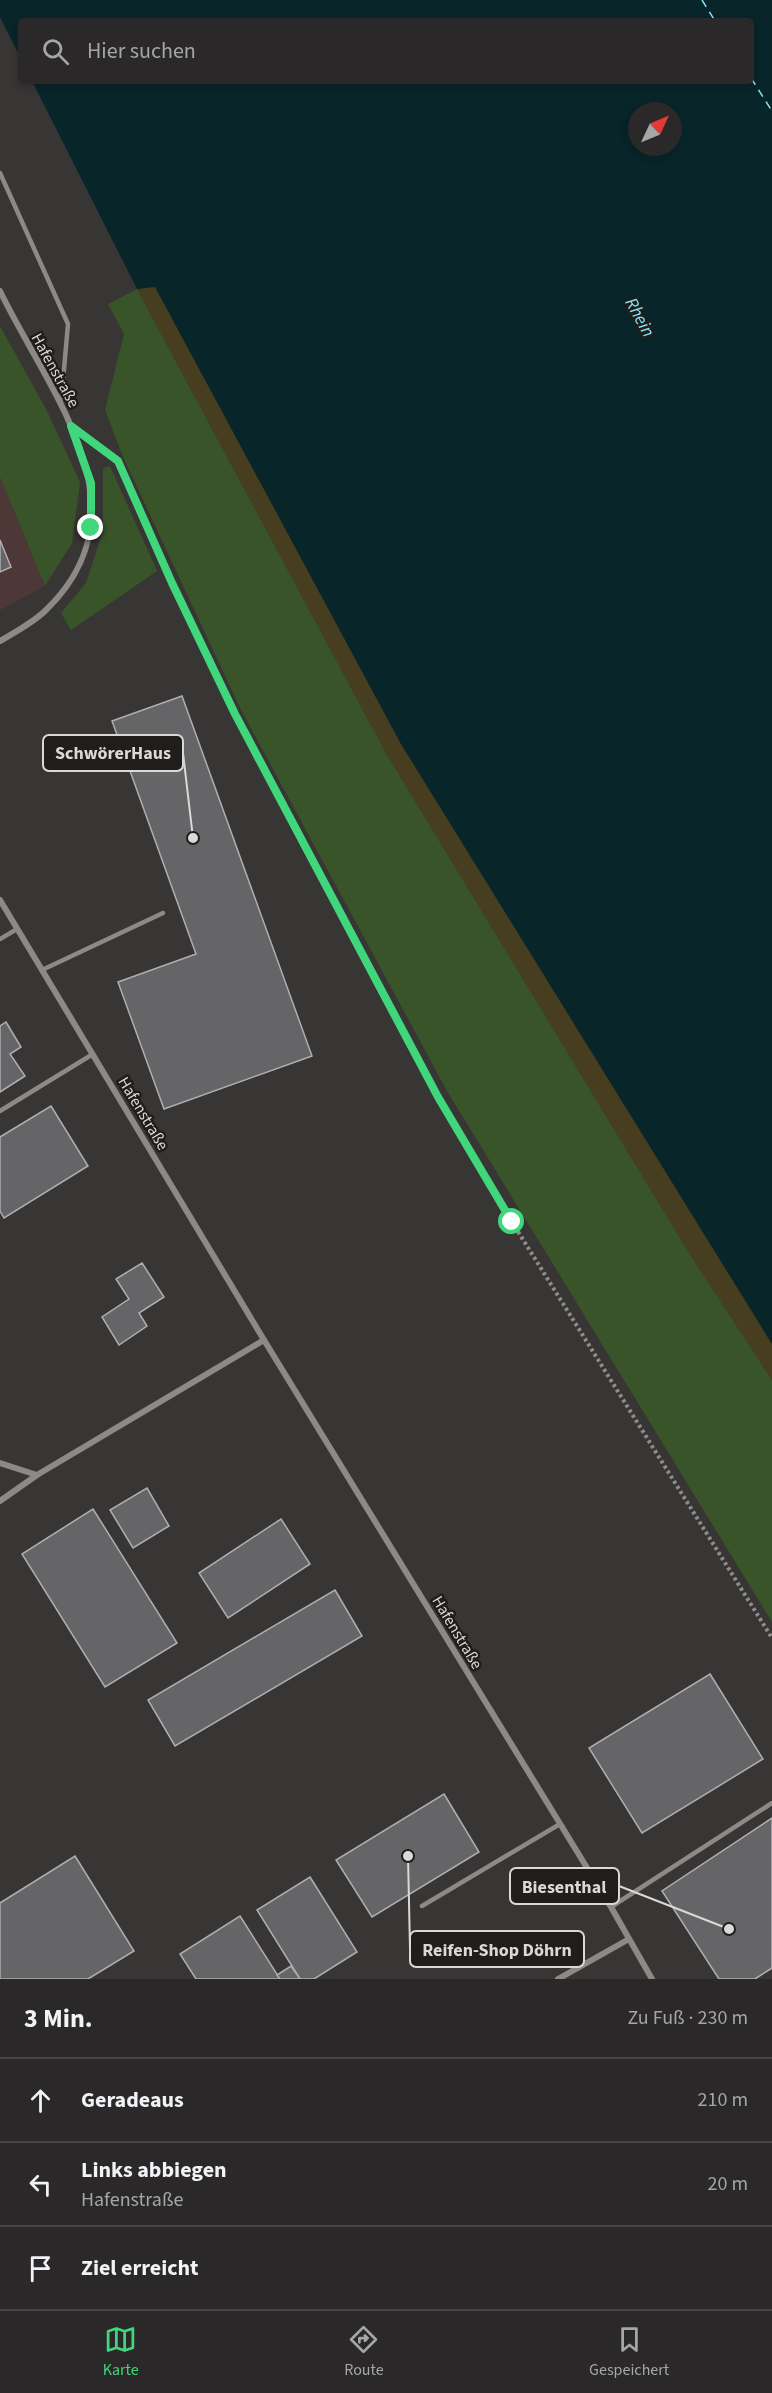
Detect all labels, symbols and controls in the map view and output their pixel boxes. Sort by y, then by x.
search box [18,18,754,84]
icon: search [39,35,72,68]
text: Hier suchen [87,35,196,67]
north arrow [628,102,682,156]
water label: Rhein [619,293,661,342]
street label: Hafenstraße [26,329,85,412]
route end [77,514,103,540]
callout: SchwörerHaus [43,735,183,771]
text: SchwörerHaus [55,741,171,766]
street label: Hafenstraße [113,1073,174,1154]
route start [498,1208,524,1234]
street label: Hafenstraße [427,1592,488,1673]
callout: Biesenthal [510,1868,619,1904]
text: Biesenthal [522,1875,606,1900]
callout: Reifen-Shop Döhrn [410,1931,584,1967]
text: Reifen-Shop Döhrn [422,1938,572,1963]
text: 3 Min. [24,2000,93,2037]
text: Zu Fuß · 230 m [627,2004,748,2032]
icon: ahead [24,2084,57,2117]
text: Geradeaus [81,2084,184,2116]
text: 210 m [698,2086,748,2114]
text: Links abbiegen [81,2154,227,2186]
icon: left [24,2168,57,2201]
text: 20 m [708,2170,748,2198]
text: Hafenstraße [81,2186,183,2214]
icon: arrive [24,2252,57,2285]
text: Ziel erreicht [81,2252,199,2284]
tab: Karte [103,2323,139,2381]
tab: Route [344,2323,384,2381]
tab: Gespeichert [589,2323,669,2381]

